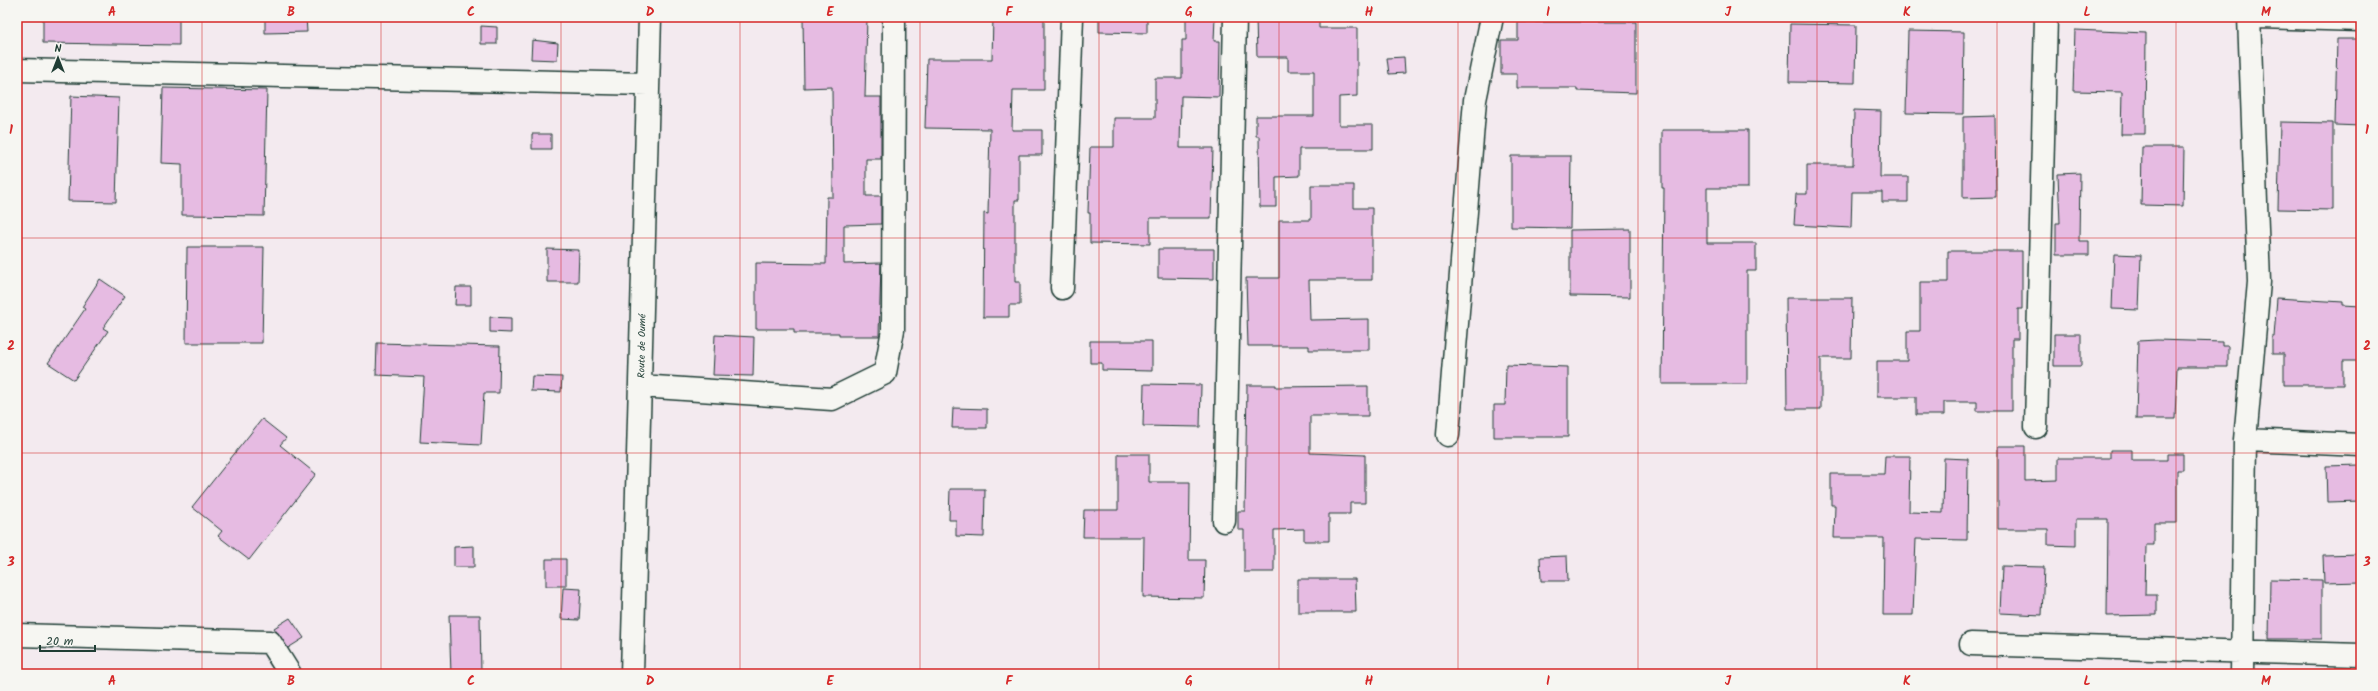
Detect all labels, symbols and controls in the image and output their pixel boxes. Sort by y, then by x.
text: A [108,2,116,23]
text: B [287,2,295,23]
text: C [467,2,475,23]
text: D [646,2,655,23]
text: E [826,2,834,23]
text: F [1005,2,1013,23]
text: G [1185,2,1193,23]
text: H [1365,2,1374,23]
text: I [1546,2,1550,23]
text: J [1725,2,1732,23]
text: K [1903,2,1911,23]
text: L [2083,2,2091,23]
text: M [2261,2,2271,23]
north arrow [38,38,78,78]
text: N [55,40,62,58]
text: 1 [9,120,13,141]
text: 1 [2365,120,2369,141]
street label: Route de Oumé [633,313,651,378]
text: 2 [7,336,15,357]
text: 2 [2363,336,2371,357]
text: 3 [6,552,15,573]
text: 3 [2362,552,2371,573]
scale bar [40,627,95,653]
text: 20 m [46,632,74,651]
text: A [108,671,116,691]
text: B [287,671,295,691]
text: C [467,671,475,691]
text: D [646,671,655,691]
text: E [826,671,834,691]
text: F [1005,671,1013,691]
text: G [1185,671,1193,691]
text: H [1365,671,1374,691]
text: I [1546,671,1550,691]
text: J [1725,671,1732,691]
text: K [1903,671,1911,691]
text: L [2083,671,2091,691]
text: M [2261,671,2271,691]

